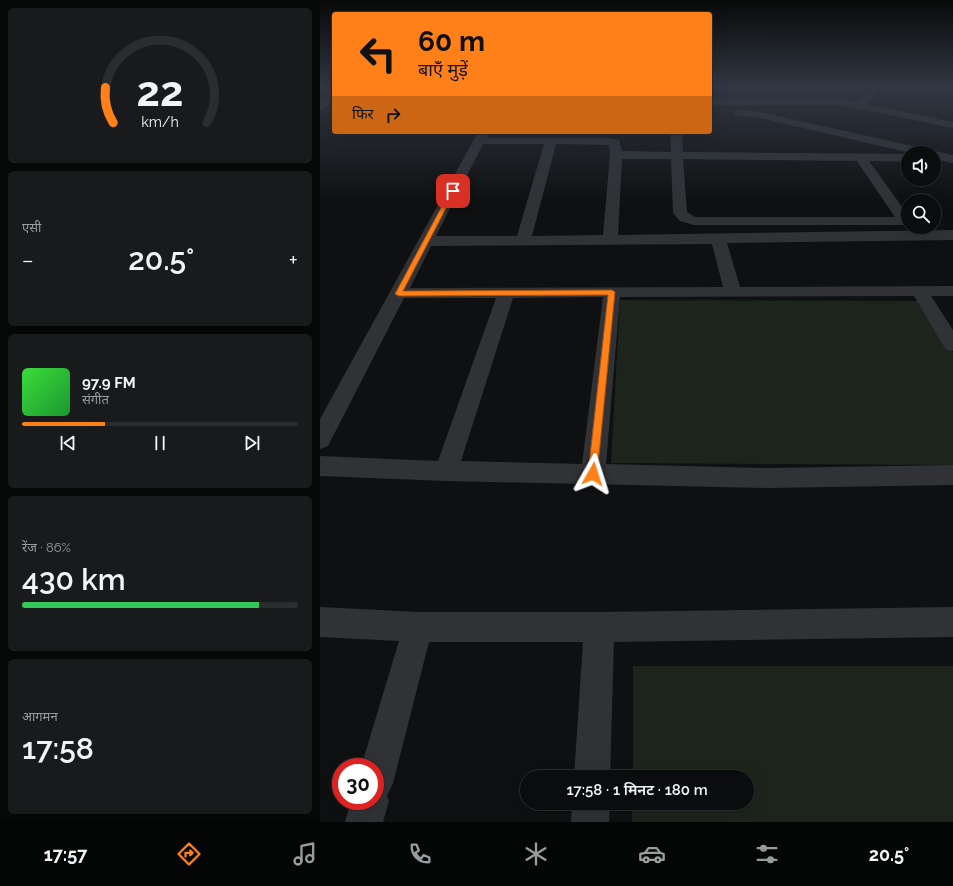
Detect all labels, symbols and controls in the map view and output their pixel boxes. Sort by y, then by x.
text: 60 m [418,25,485,58]
icon: left [352,28,404,80]
text: बाएँ मुड़ें [418,59,468,80]
text: 22 [137,67,183,116]
icon: right [382,104,404,126]
text: फिर [352,105,374,123]
text: km/h [141,114,179,130]
map controls [901,146,941,234]
button: sound [901,146,941,186]
pin [436,174,470,208]
icon: arrive [442,180,464,202]
button: search [901,194,941,234]
text: एसी [22,220,41,235]
text: 20.5° [128,242,194,277]
text: − [22,247,34,273]
text: + [289,247,298,273]
text: 97.9 FM [82,374,136,392]
text: संगीत [82,392,109,407]
icon: previous [57,432,79,454]
icon: pause [149,432,171,454]
icon: next [241,432,263,454]
position arrow [572,453,614,495]
text: रेंज · 86% [22,540,71,555]
text: 430 km [22,562,125,597]
text: आगमन [22,709,58,724]
text: 17:58 [22,731,94,766]
speed limit sign: 30 [332,758,384,810]
text: 17:58 · 1 मिनट · 180 m [566,781,708,799]
icon: directions [175,840,203,868]
icon: music [291,840,319,868]
icon: phone [406,840,434,868]
icon: climate [522,840,550,868]
icon: car [638,840,666,868]
icon: filters [753,840,781,868]
text: 17:57 [44,844,87,865]
text: 20.5° [869,844,909,865]

